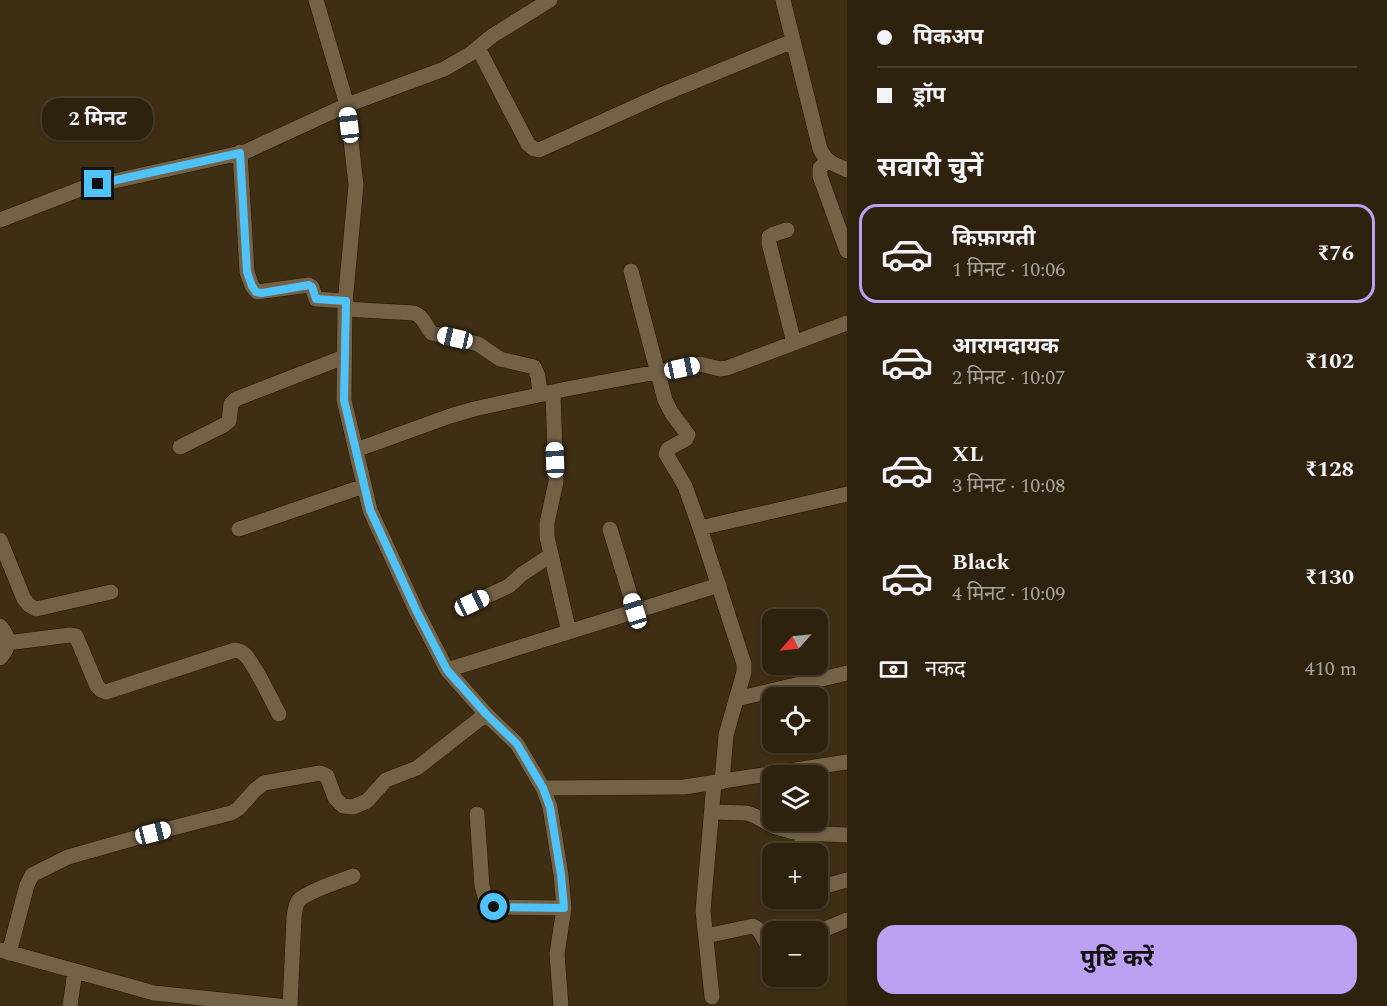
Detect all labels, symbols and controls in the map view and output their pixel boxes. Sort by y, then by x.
text: पिकअप [913,21,984,54]
text: ड्रॉप [913,79,946,112]
callout: 2 मिनट [42,97,154,139]
text: 2 मिनट [68,104,127,134]
car [338,106,360,144]
text: सवारी चुनें [877,147,983,189]
route end [84,170,111,197]
text: किफ़ायती [952,222,1036,255]
icon: car [880,227,934,281]
text: ₹76 [1317,237,1354,270]
text: 1 मिनट · 10:06 [952,255,1065,285]
car [435,325,475,351]
text: आरामदायक [952,330,1059,363]
icon: car [880,335,934,389]
text: ₹102 [1305,345,1354,378]
car [663,355,701,381]
text: 2 मिनट · 10:07 [952,363,1065,393]
text: XL [952,438,983,471]
car [545,442,565,478]
icon: car [880,443,934,497]
text: ₹128 [1305,453,1354,486]
text: 3 मिनट · 10:08 [952,471,1065,501]
text: Black [952,546,1010,579]
icon: car [880,551,934,605]
text: ₹130 [1305,561,1354,594]
text: 4 मिनट · 10:09 [952,579,1065,609]
car [452,587,492,619]
car [621,591,649,631]
north arrow [762,609,828,675]
map controls [762,609,828,987]
icon: cash [877,653,910,686]
text: नकद [925,653,966,686]
text: 410 m [1305,654,1357,684]
button: locate [762,687,828,753]
button: layers [762,765,828,831]
car [133,820,173,846]
button: + [762,843,828,909]
route start [480,893,507,920]
button: − [762,921,828,987]
button: पुष्टि करें [877,925,1357,994]

